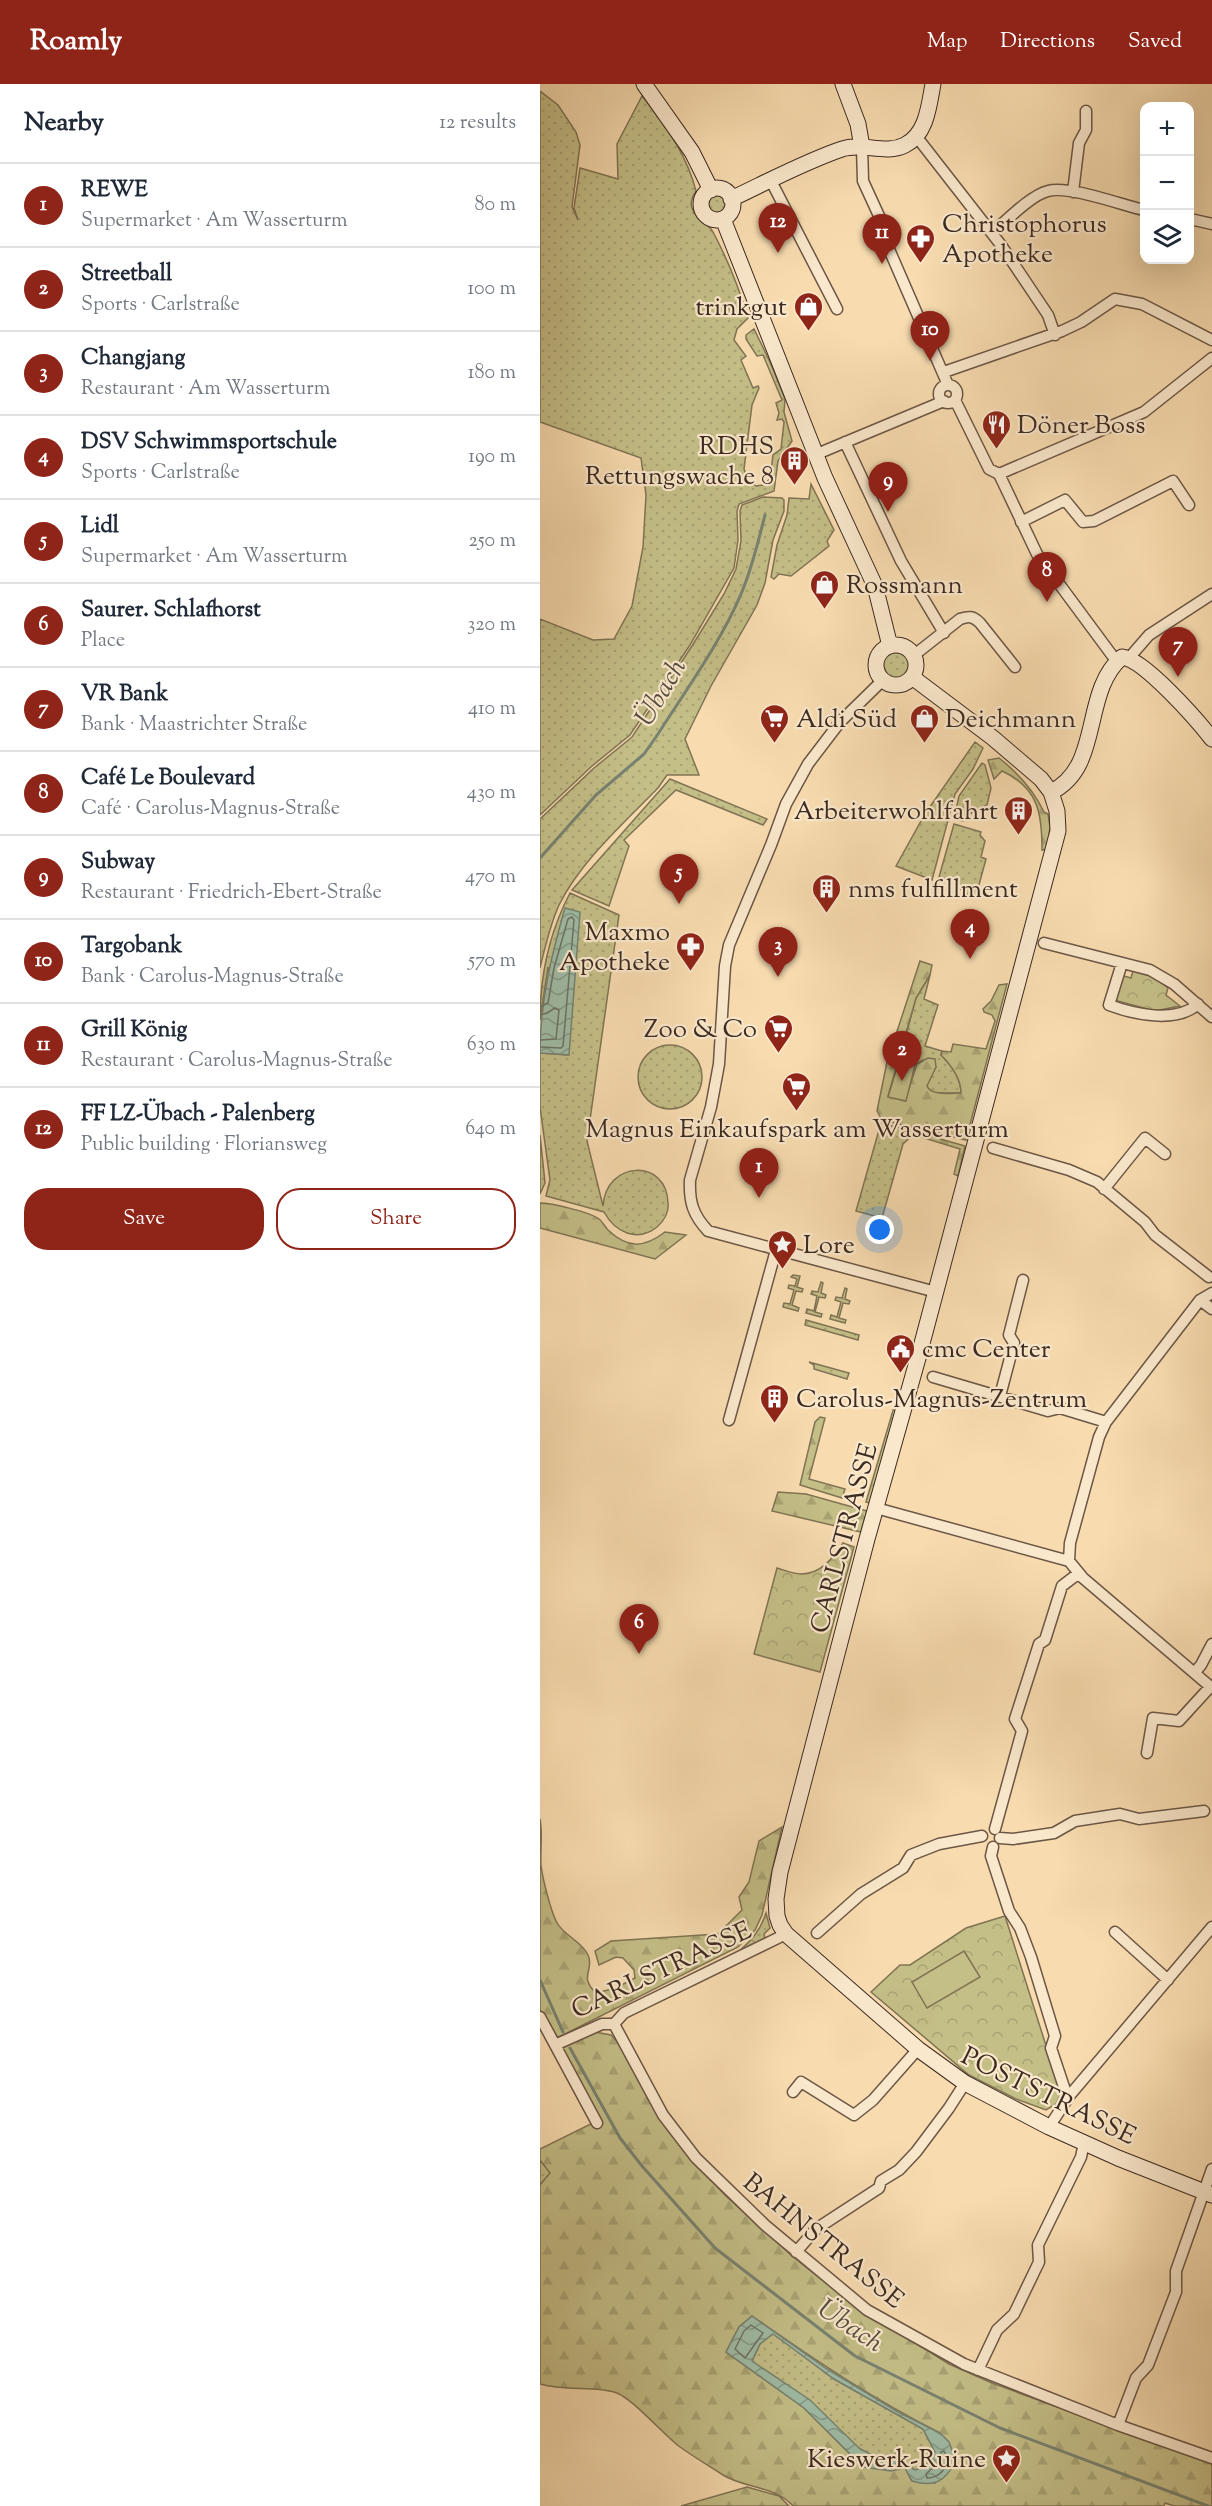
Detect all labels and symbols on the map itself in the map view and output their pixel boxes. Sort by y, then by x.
pin: 12 [758,204,798,253]
place label: Christophorus Apotheke [942,207,1107,274]
pin: 11 [862,214,902,264]
pharmacy icon: Christophorus Apotheke [905,222,937,264]
place label: trinkgut [695,290,787,327]
shop icon: trinkgut [792,290,824,332]
pin: 10 [910,312,950,361]
restaurant icon: Döner Boss [980,408,1012,450]
place label: Döner Boss [1017,408,1145,445]
place label: RDHS Rettungswache 8 [585,429,774,496]
building icon: RDHS Rettungswache 8 [779,444,811,486]
pin: 9 [868,462,908,512]
pin: 8 [1028,552,1066,602]
shop icon: Rossmann [809,568,841,610]
place label: Rossmann [846,568,963,605]
pin: 7 [1158,628,1198,677]
water label: Übach [627,652,697,734]
supermarket icon: Aldi Süd [759,702,791,744]
place label: Aldi Süd [796,702,897,739]
shop icon: Deichmann [908,702,940,744]
place label: Deichmann [945,702,1076,739]
place label: Arbeiterwohlfahrt [794,794,998,831]
building icon: Arbeiterwohlfahrt [1003,794,1035,836]
pin: 5 [660,854,698,904]
building icon: nms fulfillment [811,872,843,914]
place label: nms fulfillment [848,872,1018,909]
pin: 4 [950,910,990,959]
place label: Maxmo Apotheke [559,915,670,982]
pin: 3 [758,928,798,977]
pharmacy icon: Maxmo Apotheke [675,930,707,972]
place label: Zoo & Co [644,1012,757,1049]
supermarket icon: Zoo & Co [762,1012,794,1054]
pin: 2 [882,1032,922,1081]
supermarket icon: Magnus Einkaufspark am Wasserturm [781,1070,813,1112]
place label: Magnus Einkaufspark am Wasserturm [585,1112,1009,1149]
pin: 1 [740,1148,778,1198]
your location [865,1215,894,1244]
place icon: Lore [766,1228,798,1270]
place label: Lore [803,1228,855,1265]
public building icon: cmc Center [885,1332,917,1374]
place label: cmc Center [922,1332,1051,1369]
building icon: Carolus-Magnus-Zentrum [759,1382,791,1424]
place label: Carolus-Magnus-Zentrum [796,1382,1087,1419]
street label: CARLSTRASSE [802,1439,889,1638]
pin: 6 [620,1604,658,1654]
street label: CARLSTRASSE [566,1913,759,2029]
street label: POSTSTRASSE [954,2039,1142,2156]
street label: BAHNSTRASSE [734,2165,911,2319]
water label: Übach [809,2291,890,2363]
place label: Kieswerk-Ruine [807,2442,986,2479]
place icon: Kieswerk-Ruine [991,2442,1023,2484]

